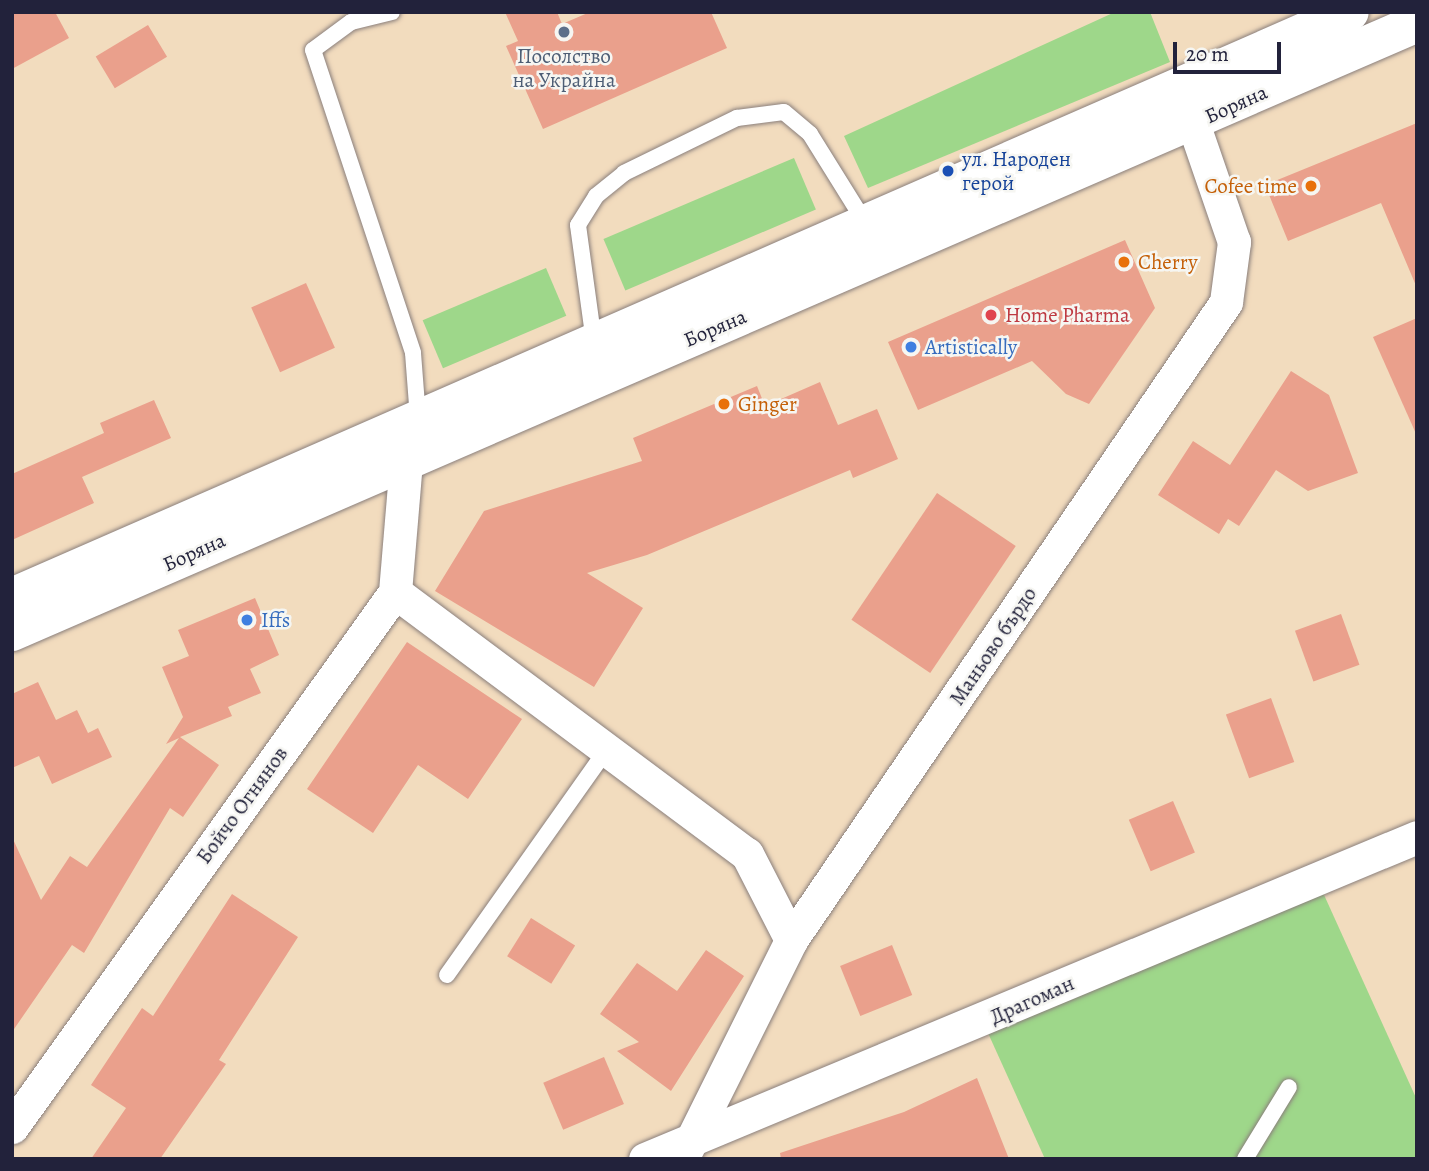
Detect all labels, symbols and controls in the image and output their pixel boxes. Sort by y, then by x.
marker: Посолство на Украйна [556,24,572,40]
scale bar [1177,28,1286,72]
text: 20 m [1186,40,1229,68]
place label: Посолство на Украйна [512,43,616,93]
street label: Боряна [1201,79,1271,129]
place label: ул. Народен герой [962,146,1071,196]
marker: ул. Народен герой [940,163,956,179]
place label: Cofee time [1205,173,1297,199]
marker: Cofee time [1303,178,1319,194]
place label: Cherry [1138,249,1198,275]
marker: Cherry [1116,254,1132,270]
place label: Home Pharma [1005,302,1130,328]
street label: Боряна [680,304,750,352]
marker: Home Pharma [983,307,999,323]
place label: Artistically [925,334,1017,360]
marker: Artistically [903,339,919,355]
place label: Ginger [738,391,797,417]
marker: Ginger [716,396,732,412]
street label: Боряна [159,527,229,577]
street label: Маньово бърдо [944,582,1042,710]
place label: Iffs [261,607,290,633]
marker: Iffs [239,612,255,628]
street label: Бойчо Огнянов [191,741,293,869]
street label: Драгоман [986,970,1078,1030]

